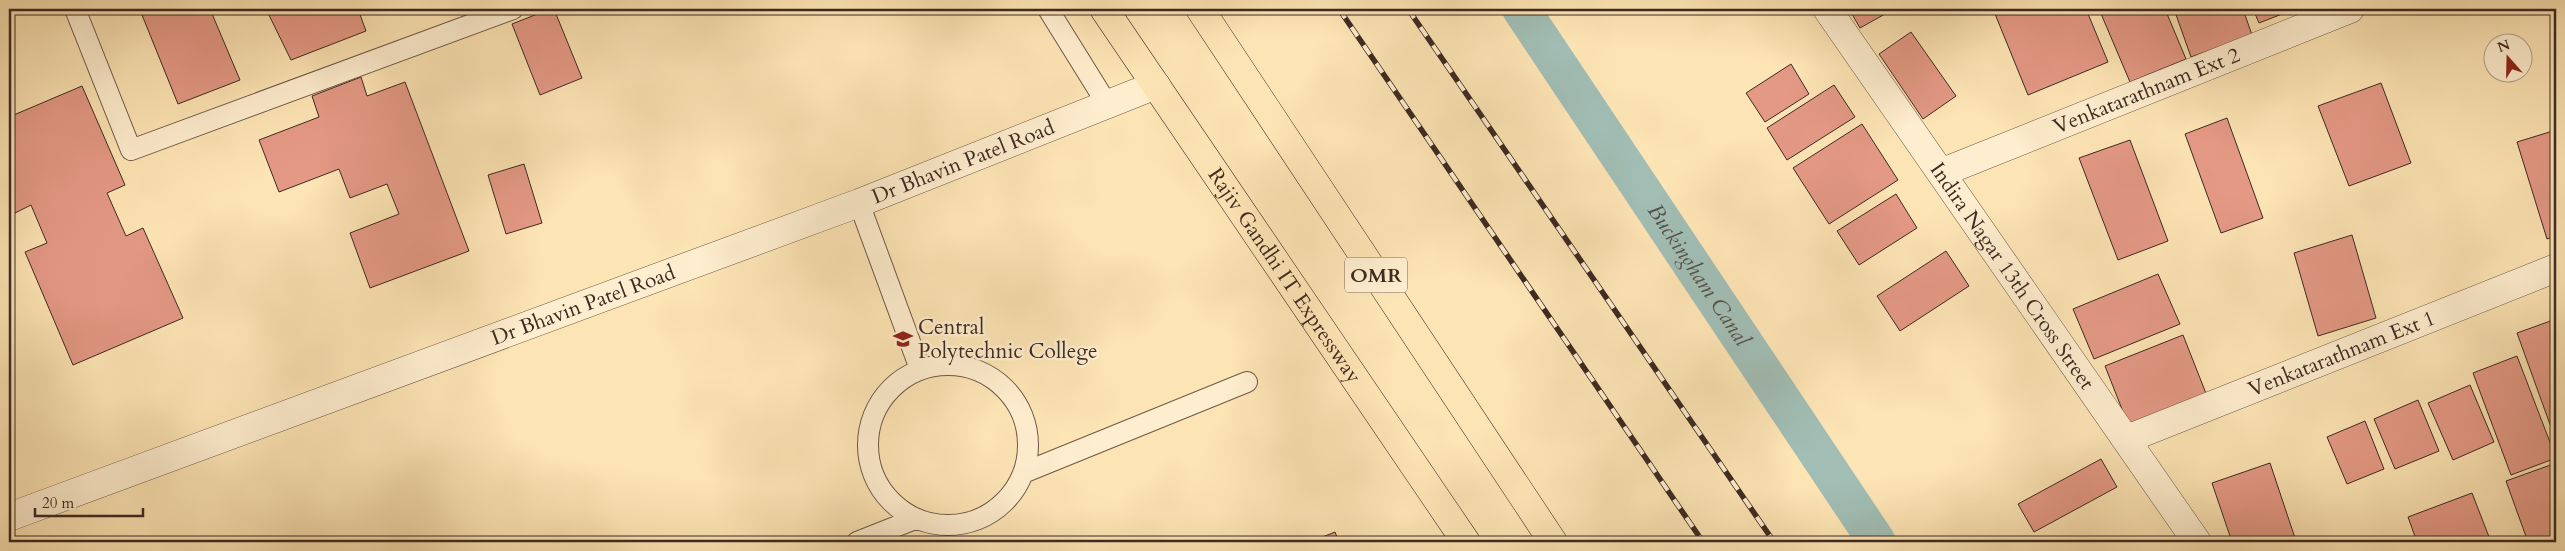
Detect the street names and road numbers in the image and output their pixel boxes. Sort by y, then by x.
street label: Venkatarathnam Ext 2 [2049,40,2244,141]
street label: Dr Bhavin Patel Road [867,112,1059,211]
street label: Indira Nagar 13th Cross Street [1923,157,2102,396]
street label: Rajiv Gandhi IT Expressway [1201,162,1368,389]
street label: Dr Bhavin Patel Road [487,258,679,352]
road number: OMR [1345,258,1407,292]
street label: Venkatarathnam Ext 1 [2244,303,2439,404]

